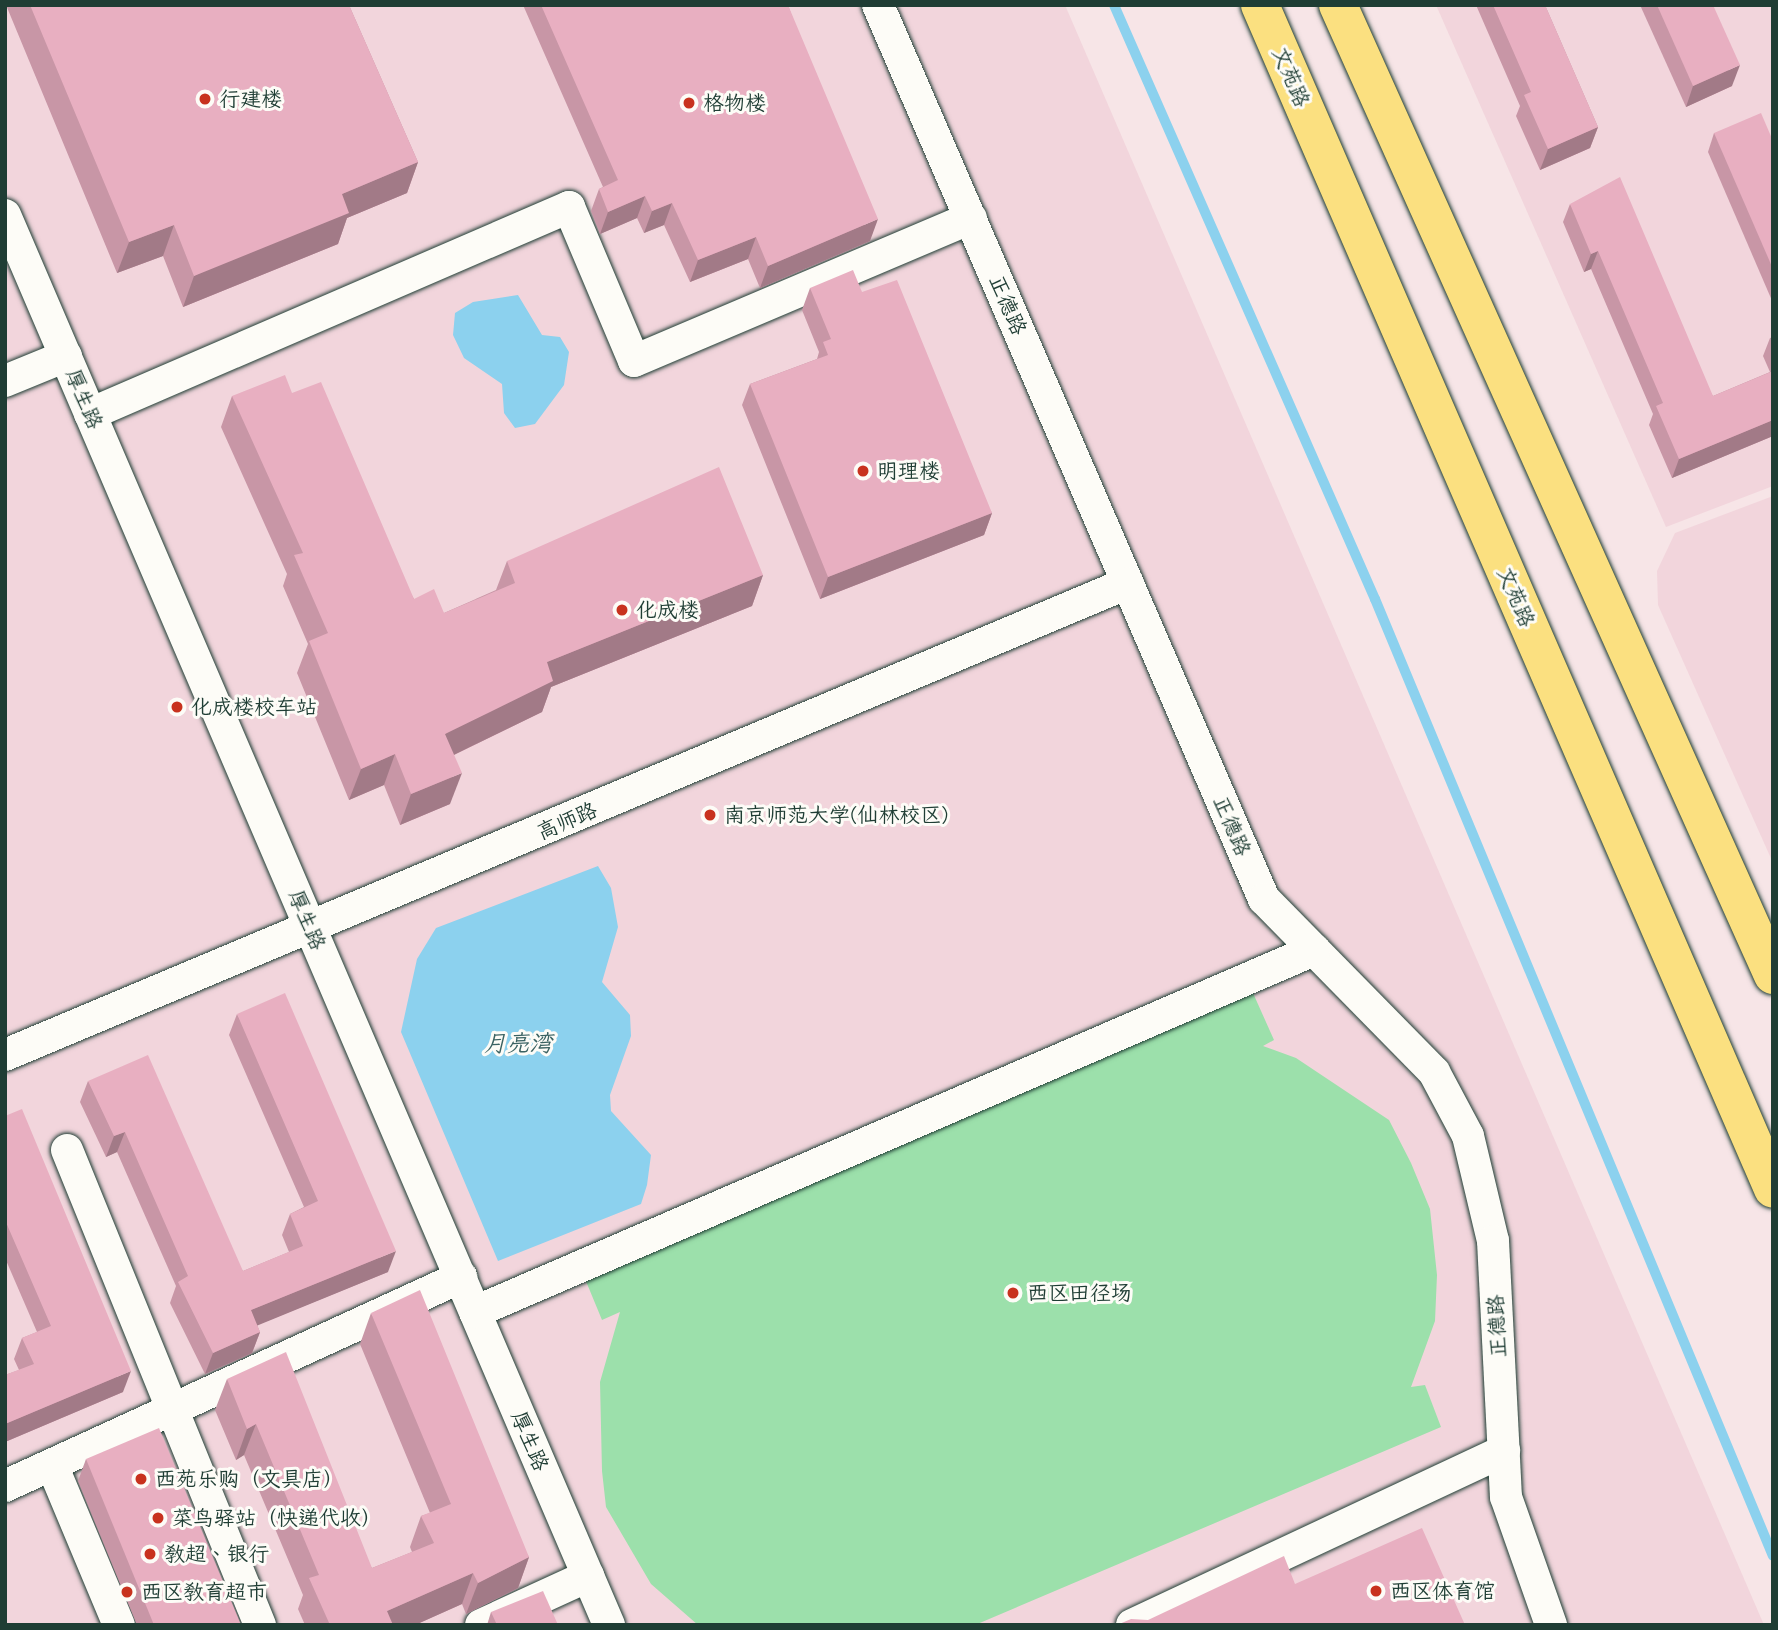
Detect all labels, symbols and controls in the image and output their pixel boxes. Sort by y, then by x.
street label: 文苑路 [1267,43,1315,111]
place label: 行建楼 [219,86,282,112]
place label: 格物楼 [703,90,766,116]
marker: 行建楼 [197,91,213,107]
marker: 格物楼 [681,95,697,111]
street label: 正德路 [984,271,1032,339]
street label: 厚生路 [60,365,108,433]
place label: 明理楼 [877,458,940,484]
marker: 明理楼 [855,463,871,479]
street label: 文苑路 [1492,563,1540,631]
place label: 化成楼 [636,597,699,623]
marker: 化成楼 [614,602,630,618]
place label: 化成楼校车站 [191,694,317,720]
marker: 化成楼校车站 [169,699,185,715]
street label: 正德路 [1208,792,1256,860]
street label: 高师路 [533,797,601,845]
place label: 南京师范大学(仙林校区) [724,802,949,828]
marker: 南京师范大学(仙林校区) [702,807,718,823]
street label: 厚生路 [283,886,331,954]
water label: 月亮湾 [484,1030,552,1058]
place label: 西区田径场 [1027,1280,1132,1306]
marker: 西区田径场 [1005,1285,1021,1301]
street label: 正德路 [1483,1294,1511,1358]
street label: 厚生路 [506,1407,554,1475]
place label: 西苑乐购（文具店） [155,1466,344,1492]
marker: 西苑乐购（文具店） [133,1471,149,1487]
place label: 菜鸟驿站（快递代收） [172,1505,382,1531]
marker: 菜鸟驿站（快递代收） [150,1510,166,1526]
place label: 教超、银行 [164,1541,269,1567]
marker: 教超、银行 [142,1546,158,1562]
place label: 西区体育馆 [1390,1578,1495,1604]
place label: 西区教育超市 [141,1579,267,1605]
marker: 西区体育馆 [1368,1583,1384,1599]
marker: 西区教育超市 [119,1584,135,1600]

